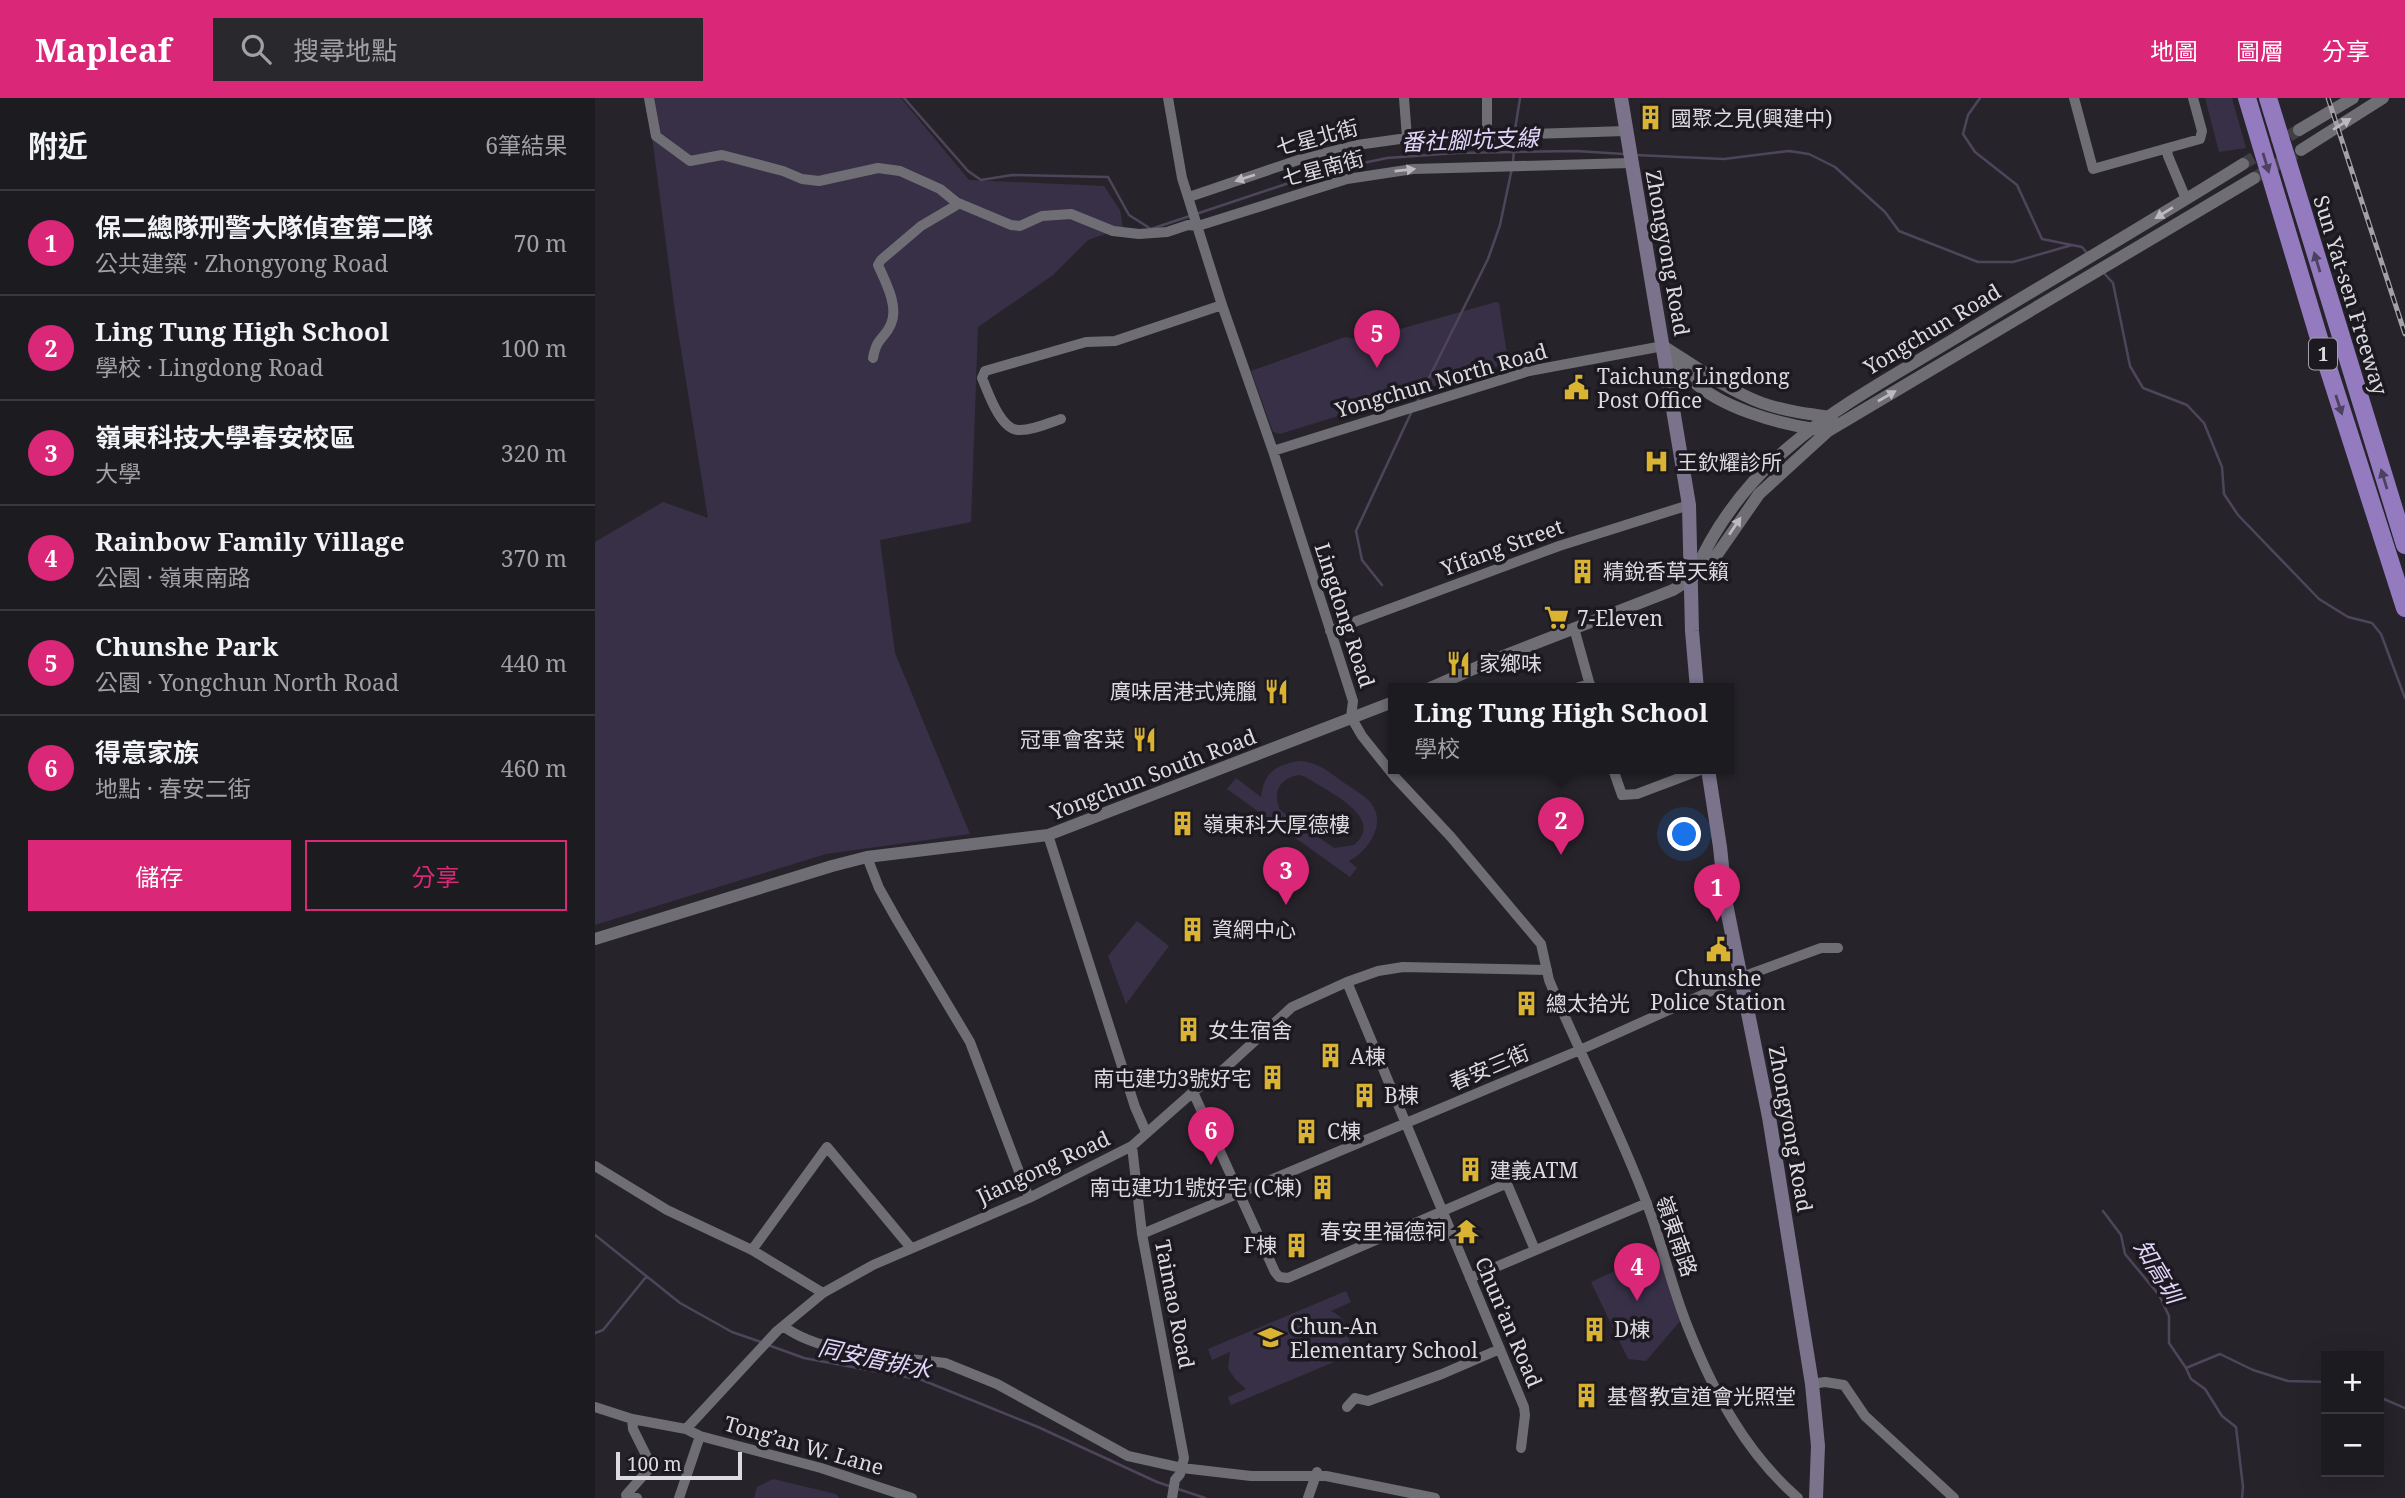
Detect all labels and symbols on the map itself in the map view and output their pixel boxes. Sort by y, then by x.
building icon: 國聚之見(興建中) [1637,104,1665,132]
place label: 國聚之見(興建中) [1671,104,1833,132]
street label: 七星北街 [1273,113,1361,161]
one-way arrow [2332,117,2352,130]
water label: 番社腳坑支線 [1400,120,1543,157]
street label: 七星南街 [1279,144,1367,192]
one-way arrow [2262,153,2272,174]
one-way arrow [1394,164,1416,175]
street label: Zhongyong Road [1640,168,1696,338]
one-way arrow [1234,173,1255,184]
street label: Sun Yat-sen Freeway [2307,192,2395,398]
one-way arrow [2155,206,2174,219]
one-way arrow [2312,251,2322,272]
street label: Yongchun Road [1857,277,2006,381]
pin: 5 [1354,310,1400,368]
street label: Yongchun North Road [1331,336,1550,424]
road number: 1 [2309,338,2337,370]
place label: Taichung Lingdong Post Office [1597,362,1790,414]
public building icon: Taichung Lingdong Post Office [1563,374,1591,402]
one-way arrow [1877,390,1896,402]
one-way arrow [2335,394,2345,415]
hospital icon: 王欽耀診所 [1643,448,1671,476]
place label: 王欽耀診所 [1677,448,1782,476]
one-way arrow [2379,469,2389,490]
street label: Yifang Street [1436,512,1567,582]
one-way arrow [1729,517,1742,536]
street label: Lingdong Road [1308,539,1382,691]
building icon: 精銳香草天籟 [1569,557,1597,585]
place label: 精銳香草天籟 [1603,557,1729,585]
supermarket icon: 7-Eleven [1543,604,1571,632]
place label: 7-Eleven [1577,604,1663,632]
restaurant icon: 家鄉味 [1445,649,1473,677]
place label: 家鄉味 [1479,649,1542,677]
place label: 廣味居港式燒臘 [1110,677,1257,705]
restaurant icon: 廣味居港式燒臘 [1263,677,1291,705]
street label: Yongchun South Road [1045,722,1260,827]
place label: 冠軍會客菜 [1020,725,1125,753]
restaurant icon: 冠軍會客菜 [1131,725,1159,753]
pin: 2 [1538,797,1584,855]
building icon: 嶺東科大厚德樓 [1169,810,1197,838]
place label: 嶺東科大厚德樓 [1203,810,1350,838]
your location [1667,817,1701,851]
pin: 3 [1263,847,1309,905]
pin: 1 [1694,864,1740,922]
building icon: 資網中心 [1178,915,1206,943]
place label: 資網中心 [1212,915,1296,943]
public building icon: Chunshe Police Station [1704,935,1732,963]
place label: Chunshe Police Station [1650,964,1786,1016]
building icon: 總太拾光 [1512,989,1540,1017]
place label: 總太拾光 [1546,989,1630,1017]
building icon: 女生宿舍 [1174,1016,1202,1044]
place label: 女生宿舍 [1208,1016,1292,1044]
street label: 春安三街 [1445,1038,1533,1096]
building icon: A棟 [1316,1042,1344,1070]
place label: A棟 [1350,1042,1386,1070]
street label: Zhongyong Road [1763,1044,1819,1214]
place label: 南屯建功3號好宅 [1093,1064,1252,1092]
building icon: 南屯建功3號好宅 [1258,1064,1286,1092]
building icon: B棟 [1350,1081,1378,1109]
place label: B棟 [1384,1081,1419,1109]
pin: 6 [1188,1107,1234,1165]
building icon: C棟 [1293,1117,1321,1145]
place label: C棟 [1327,1117,1361,1145]
street label: Jiangong Road [971,1124,1114,1211]
building icon: 建義ATM [1456,1156,1484,1184]
place label: 建義ATM [1490,1156,1578,1184]
place label: 南屯建功1號好宅 (C棟) [1089,1173,1302,1201]
building icon: 南屯建功1號好宅 (C棟) [1308,1173,1336,1201]
street label: 嶺東南路 [1650,1192,1704,1280]
place label: 春安里福德祠 [1320,1217,1446,1245]
temple icon: 春安里福德祠 [1452,1217,1480,1245]
place label: F棟 [1244,1231,1277,1259]
building icon: F棟 [1283,1231,1311,1259]
water label: 知高圳 [2128,1233,2192,1311]
street label: Taimao Road [1149,1237,1201,1371]
pin: 4 [1614,1243,1660,1301]
street label: Chun’an Road [1469,1252,1549,1392]
place label: Chun-An Elementary School [1290,1312,1478,1364]
building icon: D棟 [1580,1315,1608,1343]
place label: D棟 [1614,1315,1650,1343]
school or university icon: Chun-An Elementary School [1256,1324,1284,1352]
water label: 同安厝排水 [815,1330,936,1386]
building icon: 基督教宣道會光照堂 [1573,1382,1601,1410]
place label: 基督教宣道會光照堂 [1607,1382,1796,1410]
street label: Tong’an W. Lane [721,1409,887,1481]
scale bar [616,1449,742,1481]

